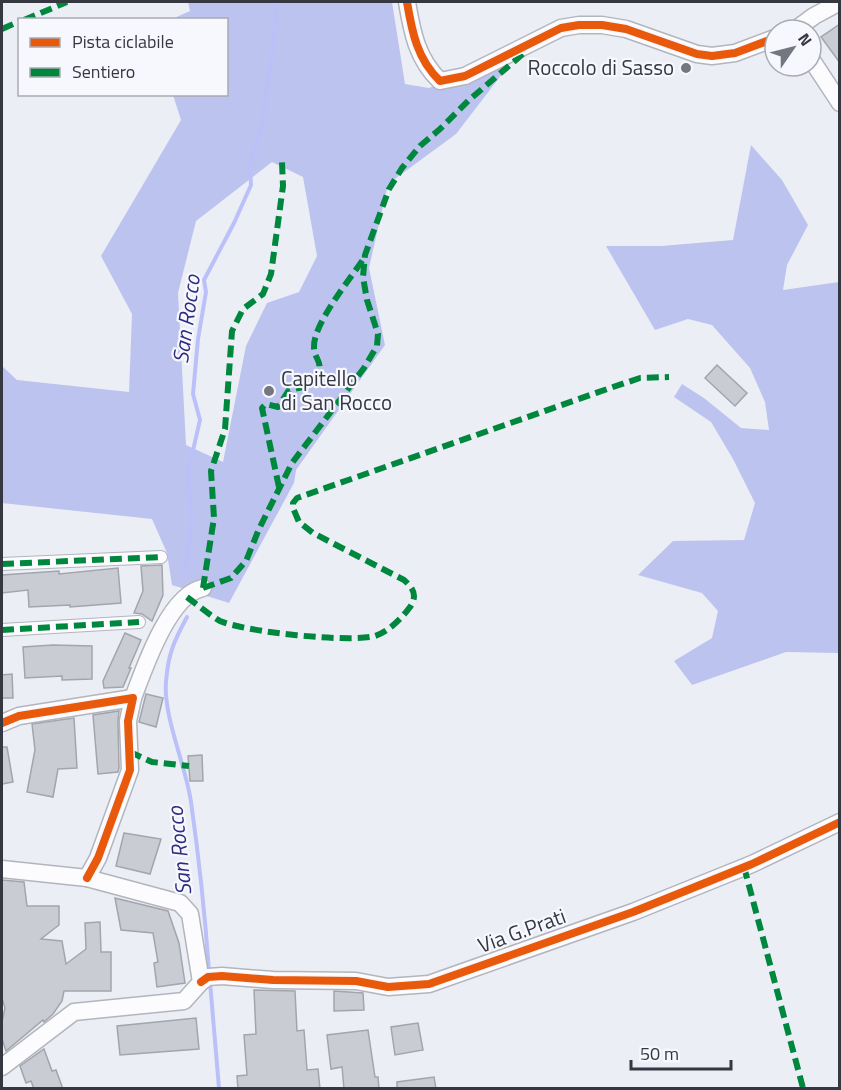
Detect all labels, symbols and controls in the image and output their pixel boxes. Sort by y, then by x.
legend [18,18,228,96]
north arrow [763,18,823,78]
text: Pista ciclabile [72,28,174,55]
text: N [792,28,818,51]
place label: Roccolo di Sasso [528,51,674,83]
text: Sentiero [72,58,135,85]
marker: Roccolo di Sasso [679,61,693,75]
water label: San Rocco [163,271,209,366]
place label: Capitello di San Rocco [281,362,392,418]
marker: Capitello di San Rocco [262,384,276,398]
water label: San Rocco [157,804,201,897]
street label: Via G.Prati [473,899,570,961]
scale bar [631,1033,732,1071]
text: 50 m [640,1040,679,1067]

